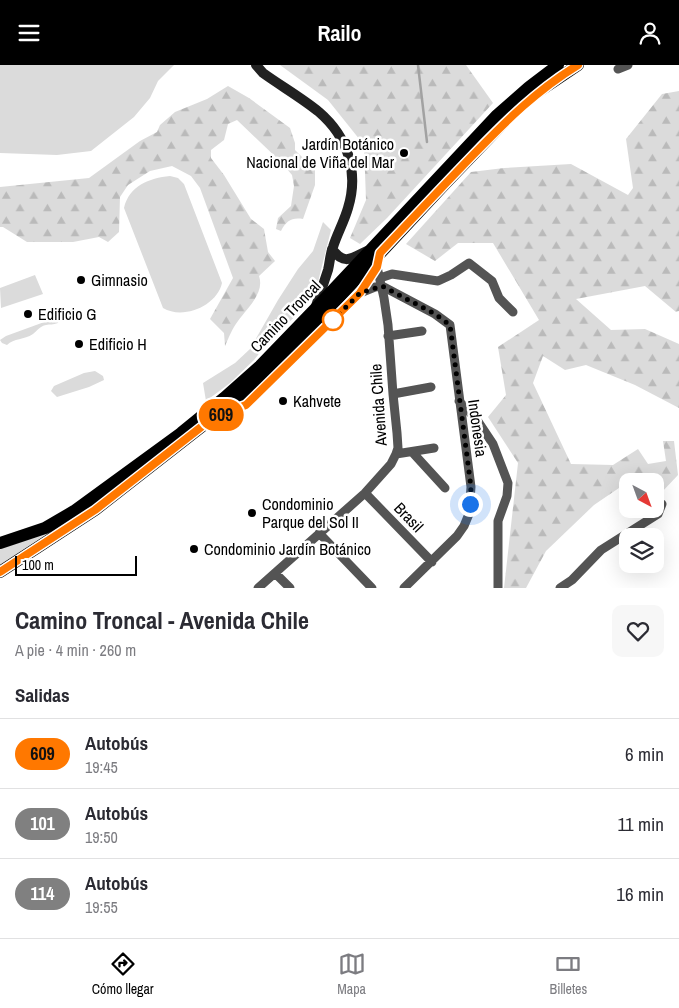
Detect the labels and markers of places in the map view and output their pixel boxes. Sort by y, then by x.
place label: Jardín Botánico Nacional de Viña del Mar [246,133,395,173]
marker: Jardín Botánico Nacional de Viña del Mar [398,147,410,159]
place label: Gimnasio [91,269,148,291]
marker: Gimnasio [75,274,87,286]
place label: Edificio G [38,303,96,325]
marker: Edificio G [22,308,34,320]
unlabelled marker [322,309,344,331]
place label: Edificio H [89,333,147,355]
marker: Edificio H [73,338,85,350]
place label: Kahvete [293,390,341,412]
marker: Kahvete [277,395,289,407]
place label: Condominio Parque del Sol II [262,493,359,533]
marker: Condominio Parque del Sol II [246,507,258,519]
place label: Condominio Jardín Botánico [204,538,371,560]
marker: Condominio Jardín Botánico [188,543,200,555]

